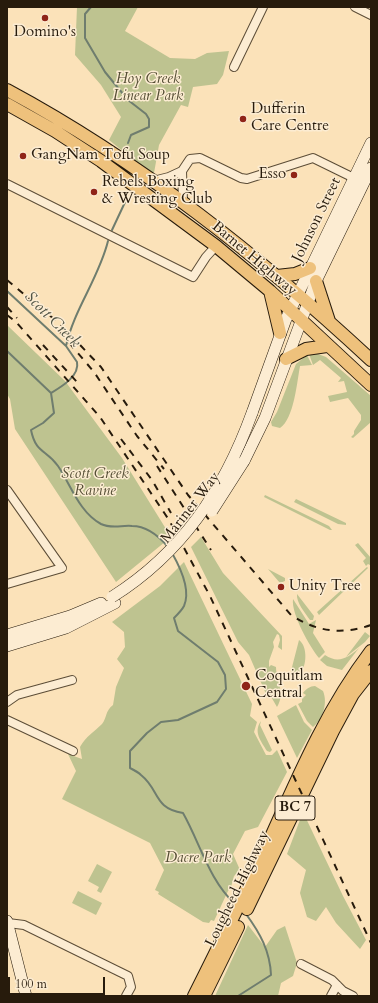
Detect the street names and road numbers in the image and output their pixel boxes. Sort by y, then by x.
street label: Johnson Street [289,175,345,265]
street label: Barnet Highway [208,218,300,300]
street label: Mariner Way [157,469,225,547]
road number: BC 7 [275,796,315,820]
street label: Lougheed Highway [202,828,274,950]

